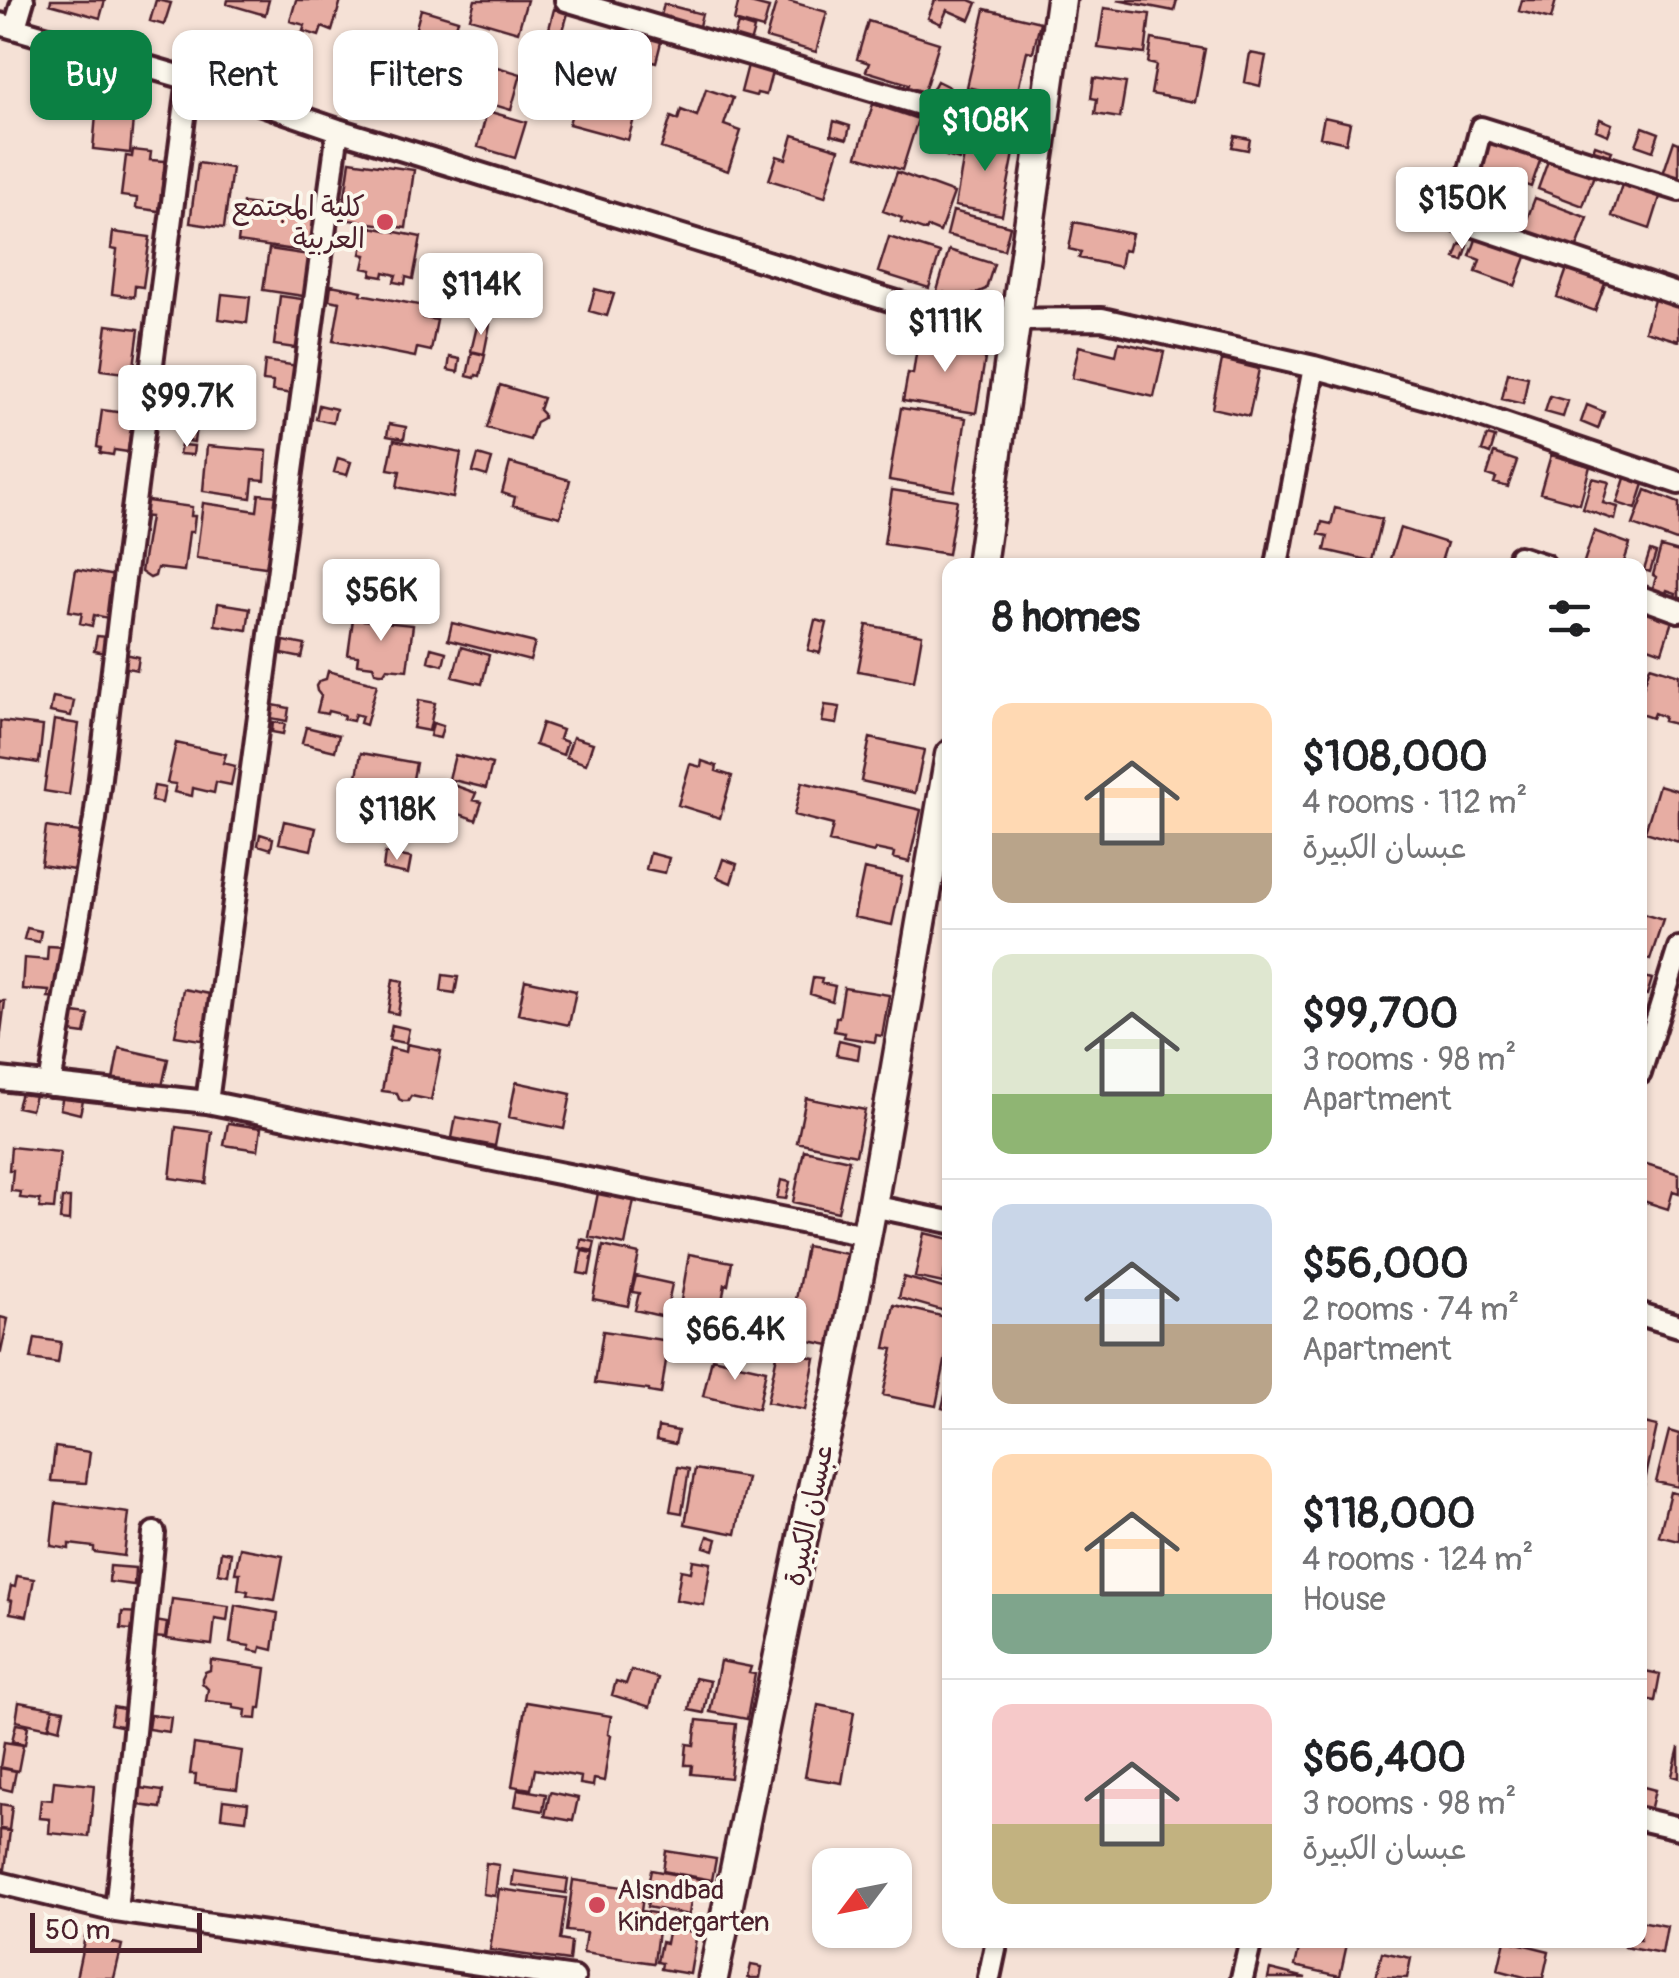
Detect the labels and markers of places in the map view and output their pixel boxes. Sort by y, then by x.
pin: $108K [915,89,1055,174]
pin: $150K [1392,167,1532,252]
place label: كلية المجتمع العربية [231,190,365,257]
marker: كلية المجتمع العربية [374,211,396,233]
pin: $114K [411,253,551,338]
pin: $111K [875,290,1015,375]
pin: $99.7K [106,365,268,450]
pin: $56K [322,559,440,644]
pin: $118K [327,778,467,863]
pin: $66.4K [654,1298,816,1383]
place label: Alsndbad Kindergarten [617,1873,770,1940]
marker: Alsndbad Kindergarten [586,1894,608,1916]

